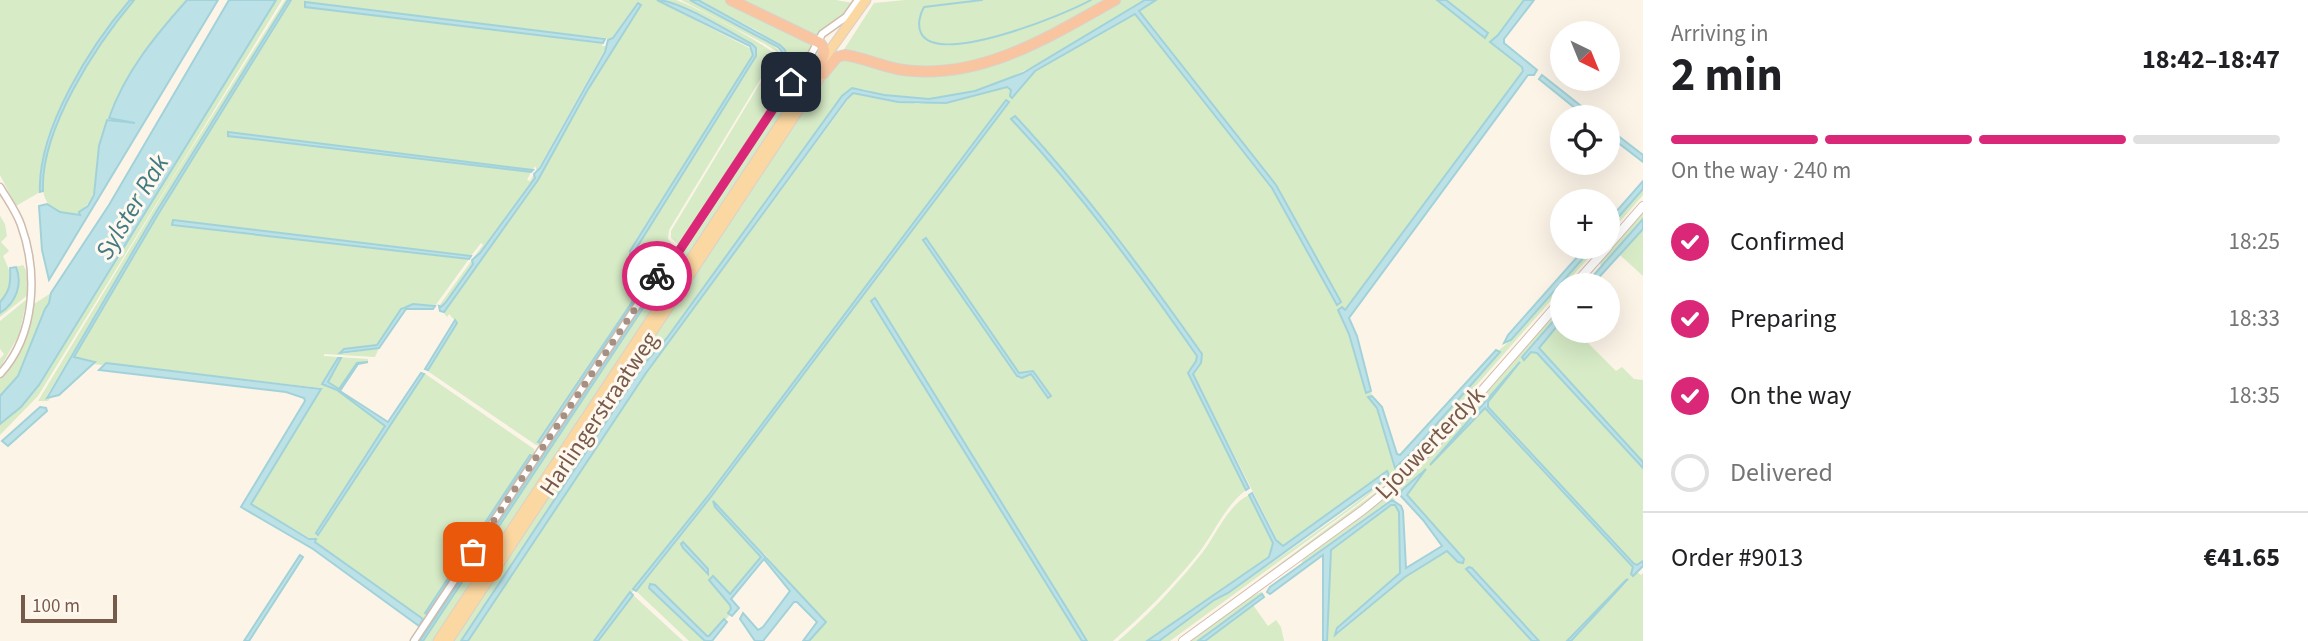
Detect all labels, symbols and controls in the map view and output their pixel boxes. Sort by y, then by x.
text: Arriving in [1671,17,1769,50]
north arrow [1550,21,1620,91]
map controls [1550,21,1620,343]
text: 18:42–18:47 [2142,41,2280,78]
text: 2 min [1671,43,1783,108]
pin [761,52,821,112]
icon: home [772,63,810,101]
button: locate [1550,105,1620,175]
water label: Sylster Rak [86,147,178,267]
text: On the way · 240 m [1671,154,1851,187]
button: + [1550,189,1620,259]
icon: check [1671,223,1709,261]
text: Confirmed [1730,223,1845,260]
text: 18:25 [2229,225,2280,258]
courier [622,241,692,311]
icon: bike [638,257,676,295]
button: − [1550,273,1620,343]
icon: check [1671,300,1709,338]
text: Preparing [1730,300,1836,337]
text: 18:33 [2229,302,2280,335]
street label: Harlingerstraatweg [531,325,667,503]
icon: check [1671,377,1709,415]
text: On the way [1730,377,1851,414]
street label: Ljouwerterdyk [1367,379,1493,507]
text: 18:35 [2229,379,2280,412]
text: Delivered [1730,454,1833,491]
pin [443,522,503,582]
icon: bag [454,533,492,571]
text: Order #9013 [1671,539,1803,576]
text: €41.65 [2204,539,2280,576]
scale bar [21,592,117,624]
text: 100 m [32,593,80,620]

